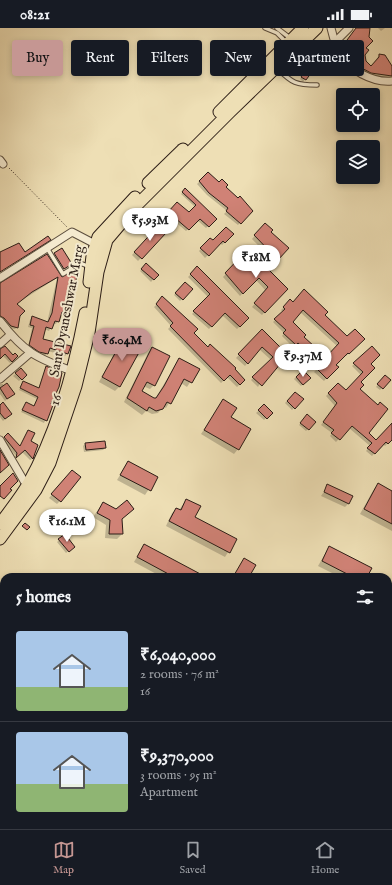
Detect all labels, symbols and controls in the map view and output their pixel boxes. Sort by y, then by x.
text: 08:21 [20,5,50,24]
chip: Buy [12,40,63,76]
chip: Rent [71,40,129,76]
chip: Filters [137,40,202,76]
chip: New [210,40,266,76]
chip: Apartment [274,40,364,76]
map controls [336,88,380,184]
button: locate [336,88,380,132]
button: layers [336,140,380,184]
pin: ₹5.93M [117,208,183,242]
text: ₹5.93M [131,212,169,229]
street label: Sant Dyaneshwar Marg [45,243,89,378]
pin: ₹18M [232,245,280,279]
text: ₹18M [241,249,271,266]
pin: ₹6.04M [89,328,155,362]
text: ₹6.04M [102,332,142,349]
pin: ₹9.37M [270,344,336,378]
text: ₹9.37M [283,348,323,365]
street label: 16 [46,391,67,408]
pin: ₹16.1M [34,509,100,543]
text: ₹16.1M [48,513,86,530]
icon: filters [354,586,376,608]
text: 5 homes [16,587,71,608]
text: ₹6,040,000 [140,645,216,666]
icon: home [48,647,96,695]
text: 2 rooms · 76 m² [140,666,219,683]
text: 16 [140,683,150,700]
text: ₹9,370,000 [140,746,214,767]
icon: home [48,748,96,796]
text: 3 rooms · 95 m² [140,767,217,784]
text: Apartment [140,784,198,801]
tab: Map [53,839,75,877]
tab: Saved [180,839,206,877]
tab: Home [311,839,339,877]

